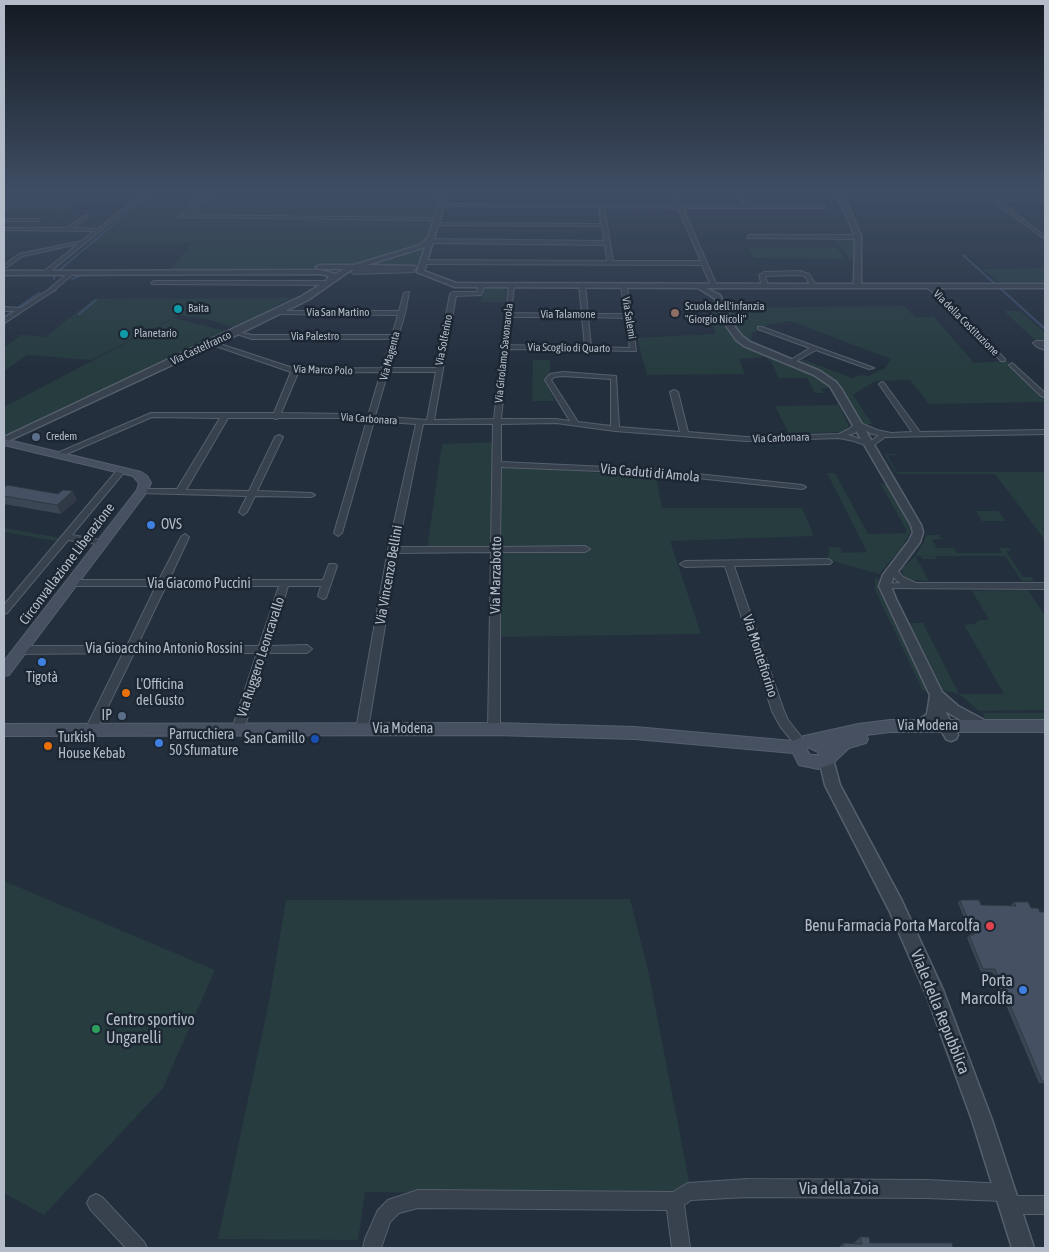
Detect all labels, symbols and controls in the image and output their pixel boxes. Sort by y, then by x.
street label: Via della Costituzione [930,287,1002,359]
street label: Via Salemi [619,296,639,340]
place label: Scuola dell'infanzia "Giorgio Nicoli" [685,300,765,326]
place label: Baita [188,302,209,316]
marker: Baita [172,303,184,315]
street label: Via Girolamo Savonarola [492,303,516,403]
street label: Via San Martino [307,306,369,320]
marker: Scuola dell'infanzia "Giorgio Nicoli" [669,307,681,319]
street label: Via Talamone [540,308,596,322]
street label: Via Solferino [433,313,455,367]
place label: Planetario [134,327,177,341]
marker: Planetario [118,328,130,340]
street label: Via Castelfranco [169,328,233,368]
street label: Via Palestro [291,330,339,344]
street label: Via Magenta [377,330,403,382]
street label: Via Scoglio di Quarto [528,341,610,355]
street label: Via Marco Polo [293,362,353,378]
street label: Via Carbonara [340,410,398,428]
place label: Credem [46,430,77,444]
street label: Via Carbonara [752,430,810,446]
marker: Credem [30,431,42,443]
street label: Via Caduti di Amola [600,460,700,486]
street label: Circonvallazione Liberazione [16,500,118,628]
place label: OVS [161,517,182,533]
marker: OVS [145,519,157,531]
street label: Via Vincenzo Bellini [372,524,406,626]
street label: Via Marzabotto [487,536,505,614]
street label: Via Giacomo Puccini [147,576,251,592]
street label: Via Ruggero Leoncavallo [234,595,288,719]
street label: Via Montefiorino [739,613,781,699]
street label: Via Gioacchino Antonio Rossini [85,641,243,657]
marker: Tigotà [36,656,48,668]
place label: Tigotà [26,670,58,686]
place label: L'Officina del Gusto [136,677,184,710]
marker: L'Officina del Gusto [120,687,132,699]
place label: IP [102,708,112,724]
marker: IP [116,710,128,722]
street label: Via Modena [898,718,958,734]
street label: Via Modena [373,721,433,737]
place label: Parrucchiera 50 Sfumature [169,727,238,760]
place label: Turkish House Kebab [58,730,125,762]
place label: San Camillo [244,731,305,747]
marker: San Camillo [309,733,321,745]
marker: Parrucchiera 50 Sfumature [153,737,165,749]
marker: Turkish House Kebab [42,740,54,752]
place label: Benu Farmacia Porta Marcolfa [805,916,980,936]
marker: Benu Farmacia Porta Marcolfa [984,920,996,932]
street label: Viale della Repubblica [906,947,974,1077]
place label: Porta Marcolfa [961,971,1013,1009]
marker: Porta Marcolfa [1017,984,1029,996]
place label: Centro sportivo Ungarelli [106,1010,195,1048]
marker: Centro sportivo Ungarelli [90,1023,102,1035]
street label: Via della Zoia [799,1179,879,1199]

